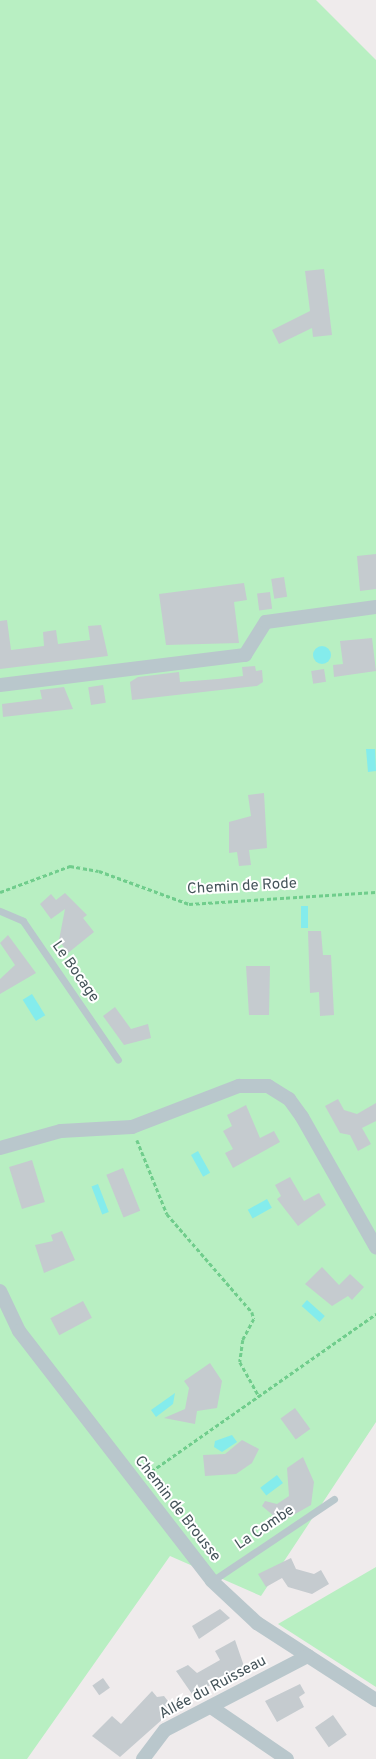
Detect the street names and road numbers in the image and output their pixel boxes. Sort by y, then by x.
street label: Chemin de Rode [187,875,297,899]
street label: Le Bocage [47,938,103,1006]
street label: Chemin de Brousse [130,1453,224,1565]
street label: La Combe [232,1502,298,1554]
street label: Allée du Ruisseau [157,1652,269,1724]

